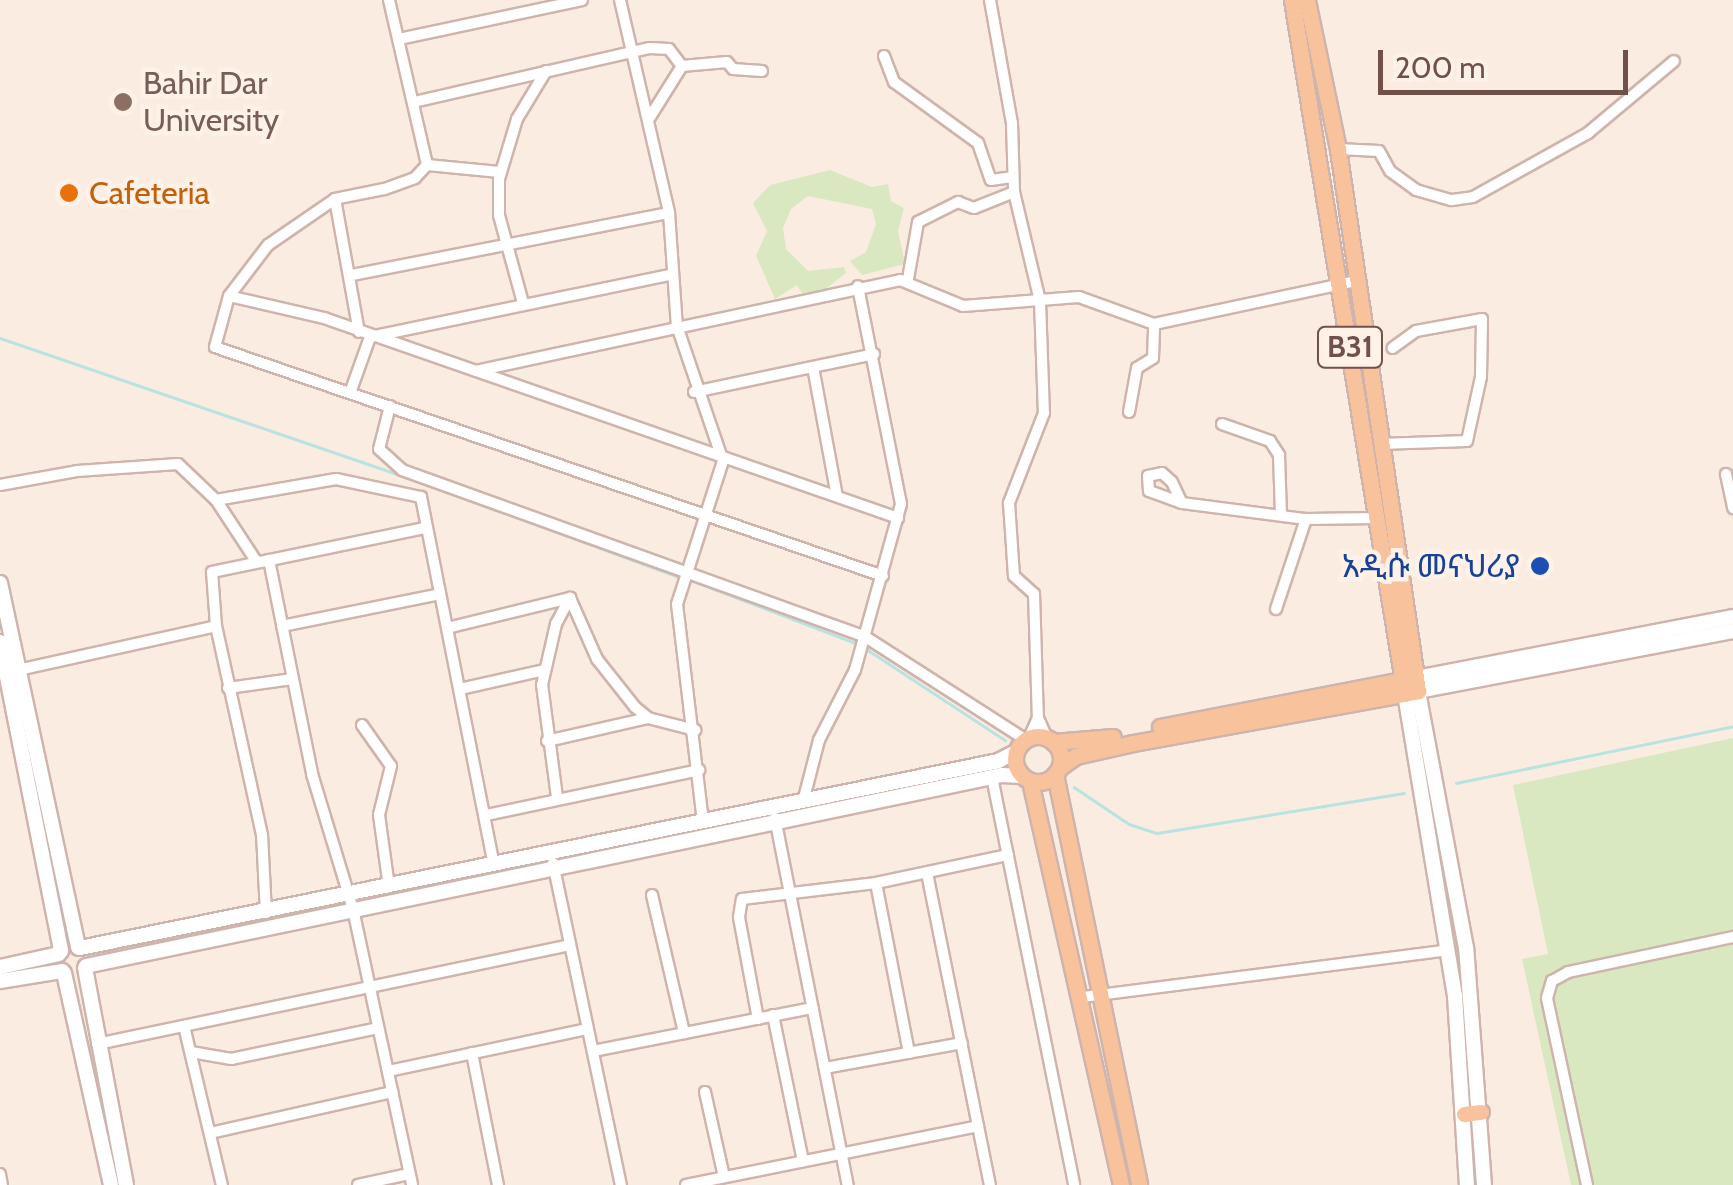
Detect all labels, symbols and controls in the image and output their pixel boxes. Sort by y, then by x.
scale bar [1383,30,1633,92]
text: 200 m [1395,49,1486,86]
place label: Bahir Dar University [143,65,279,140]
marker: Bahir Dar University [112,91,134,113]
place label: Cafeteria [89,174,210,212]
marker: Cafeteria [58,182,80,204]
road number: B31 [1315,322,1385,372]
place label: አዲሱ መናህሪያ [1342,547,1520,585]
marker: አዲሱ መናህሪያ [1529,555,1551,577]

